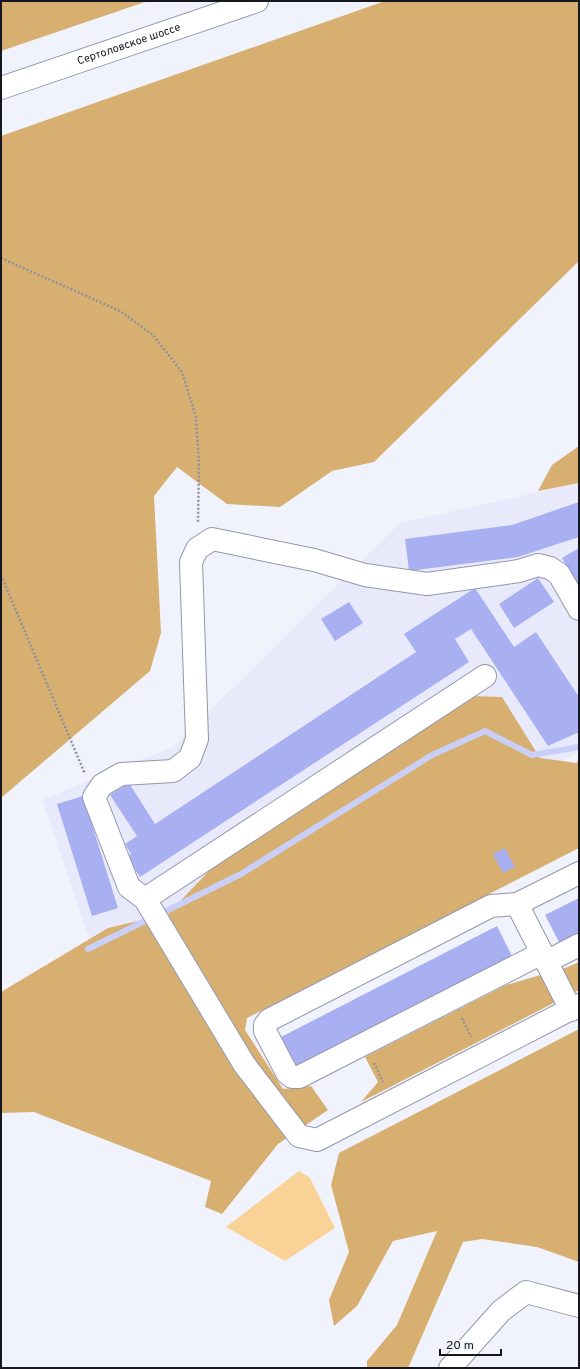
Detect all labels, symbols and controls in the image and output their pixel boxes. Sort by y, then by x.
street label: Сертоловское шоссе [75,20,183,69]
scale bar [440,1331,501,1357]
text: 20 m [446,1338,474,1354]

